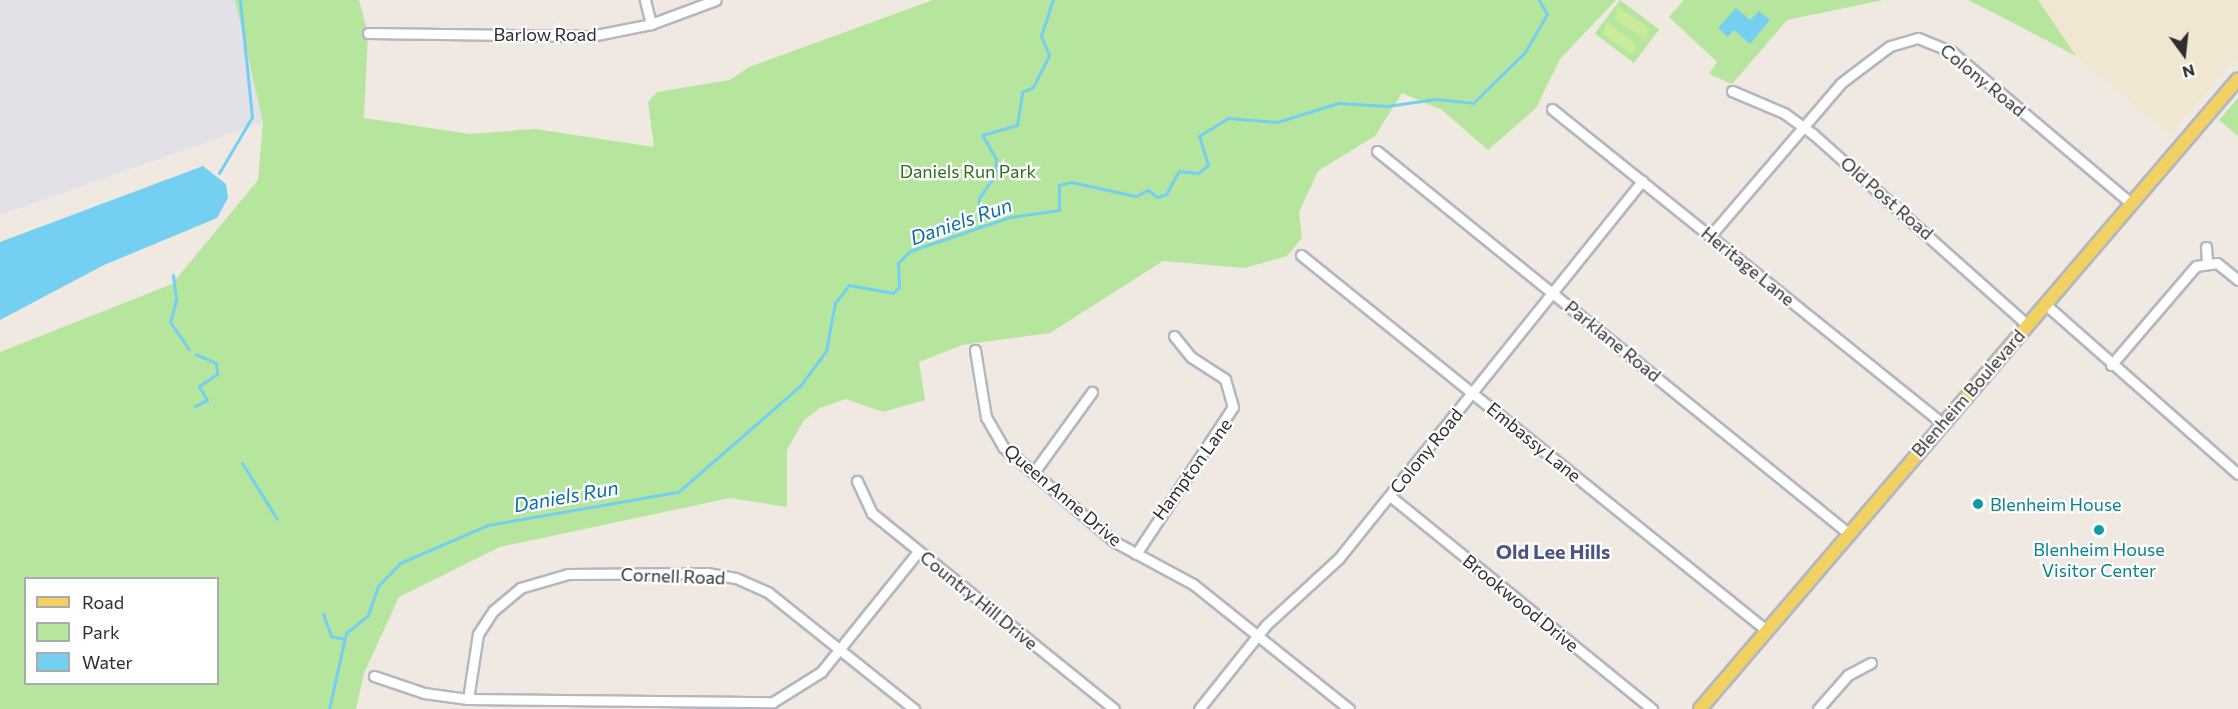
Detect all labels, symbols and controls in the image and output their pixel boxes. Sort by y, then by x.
street label: Barlow Road [493,23,597,45]
north arrow [2154,24,2214,84]
street label: Colony Road [1936,39,2030,121]
text: N [2181,61,2197,83]
street label: Old Post Road [1836,152,1938,244]
park label: Daniels Run Park [900,160,1036,182]
water label: Daniels Run [907,192,1015,250]
street label: Heritage Lane [1697,222,1799,310]
street label: Parklane Road [1561,296,1665,386]
street label: Blenheim Boulevard [1907,325,2029,461]
street label: Embassy Lane [1483,397,1585,487]
street label: Colony Road [1385,404,1467,498]
street label: Hampton Lane [1148,414,1236,524]
street label: Queen Anne Drive [1000,439,1126,551]
water label: Daniels Run [512,475,620,517]
place label: Blenheim House [1990,493,2122,515]
marker: Blenheim House [1971,497,1985,511]
marker: Blenheim House Visitor Center [2092,523,2106,537]
district label: Old Lee Hills [1496,539,1610,563]
place label: Blenheim House Visitor Center [2033,539,2165,582]
street label: Country Hill Drive [916,546,1042,654]
street label: Brookwood Drive [1459,550,1583,656]
street label: Cornell Road [620,563,726,589]
legend [24,577,219,685]
text: Road [82,591,124,613]
text: Park [82,621,120,643]
text: Water [82,651,133,673]

